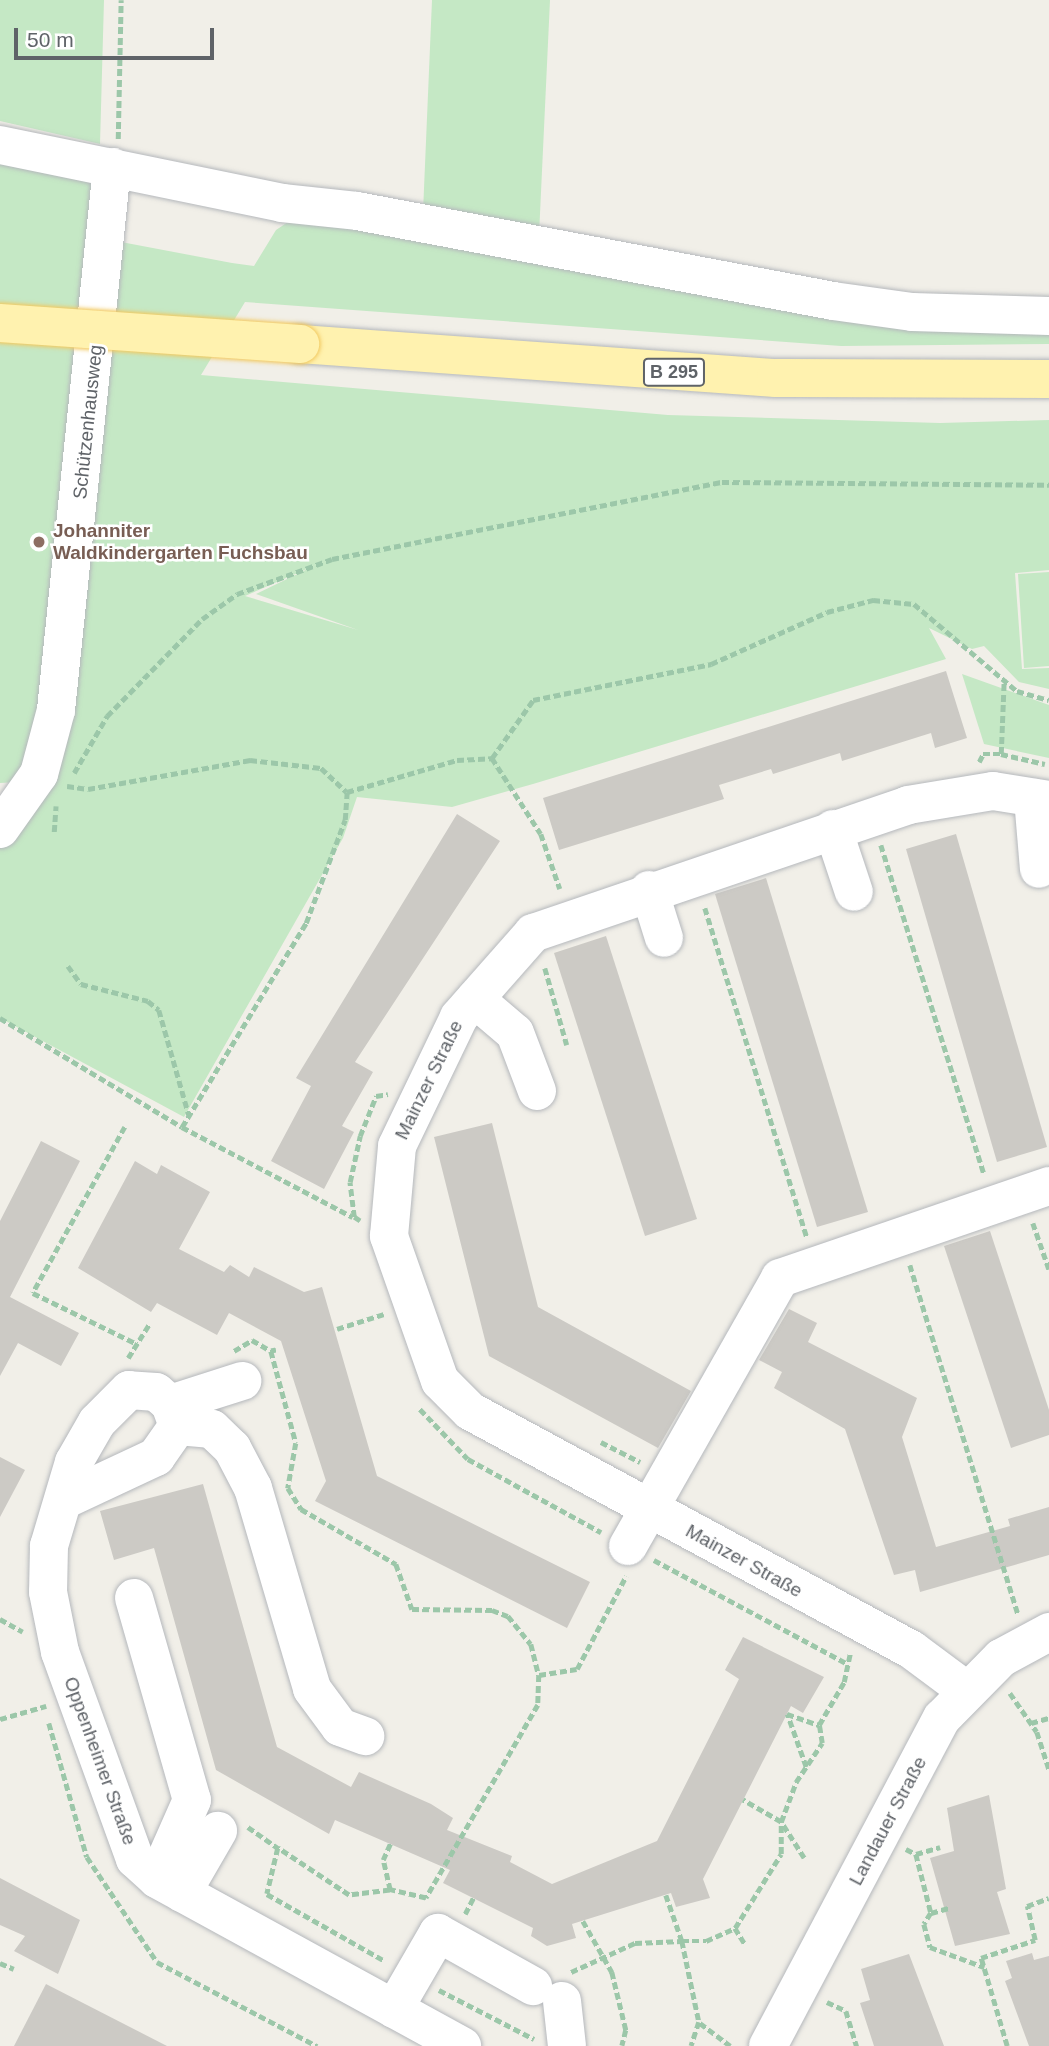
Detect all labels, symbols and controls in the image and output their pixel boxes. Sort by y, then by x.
scale bar [18,14,217,58]
text: 50 m [27,28,74,51]
street label: Schützenhausweg [69,344,107,500]
road number: B 295 [642,358,706,386]
place label: Johanniter Waldkindergarten Fuchsbau [53,520,308,564]
marker: Johanniter Waldkindergarten Fuchsbau [31,534,47,550]
street label: Mainzer Straße [390,1017,468,1143]
street label: Mainzer Straße [682,1520,806,1602]
street label: Oppenheimer Straße [59,1674,141,1848]
street label: Landauer Straße [844,1753,932,1889]

